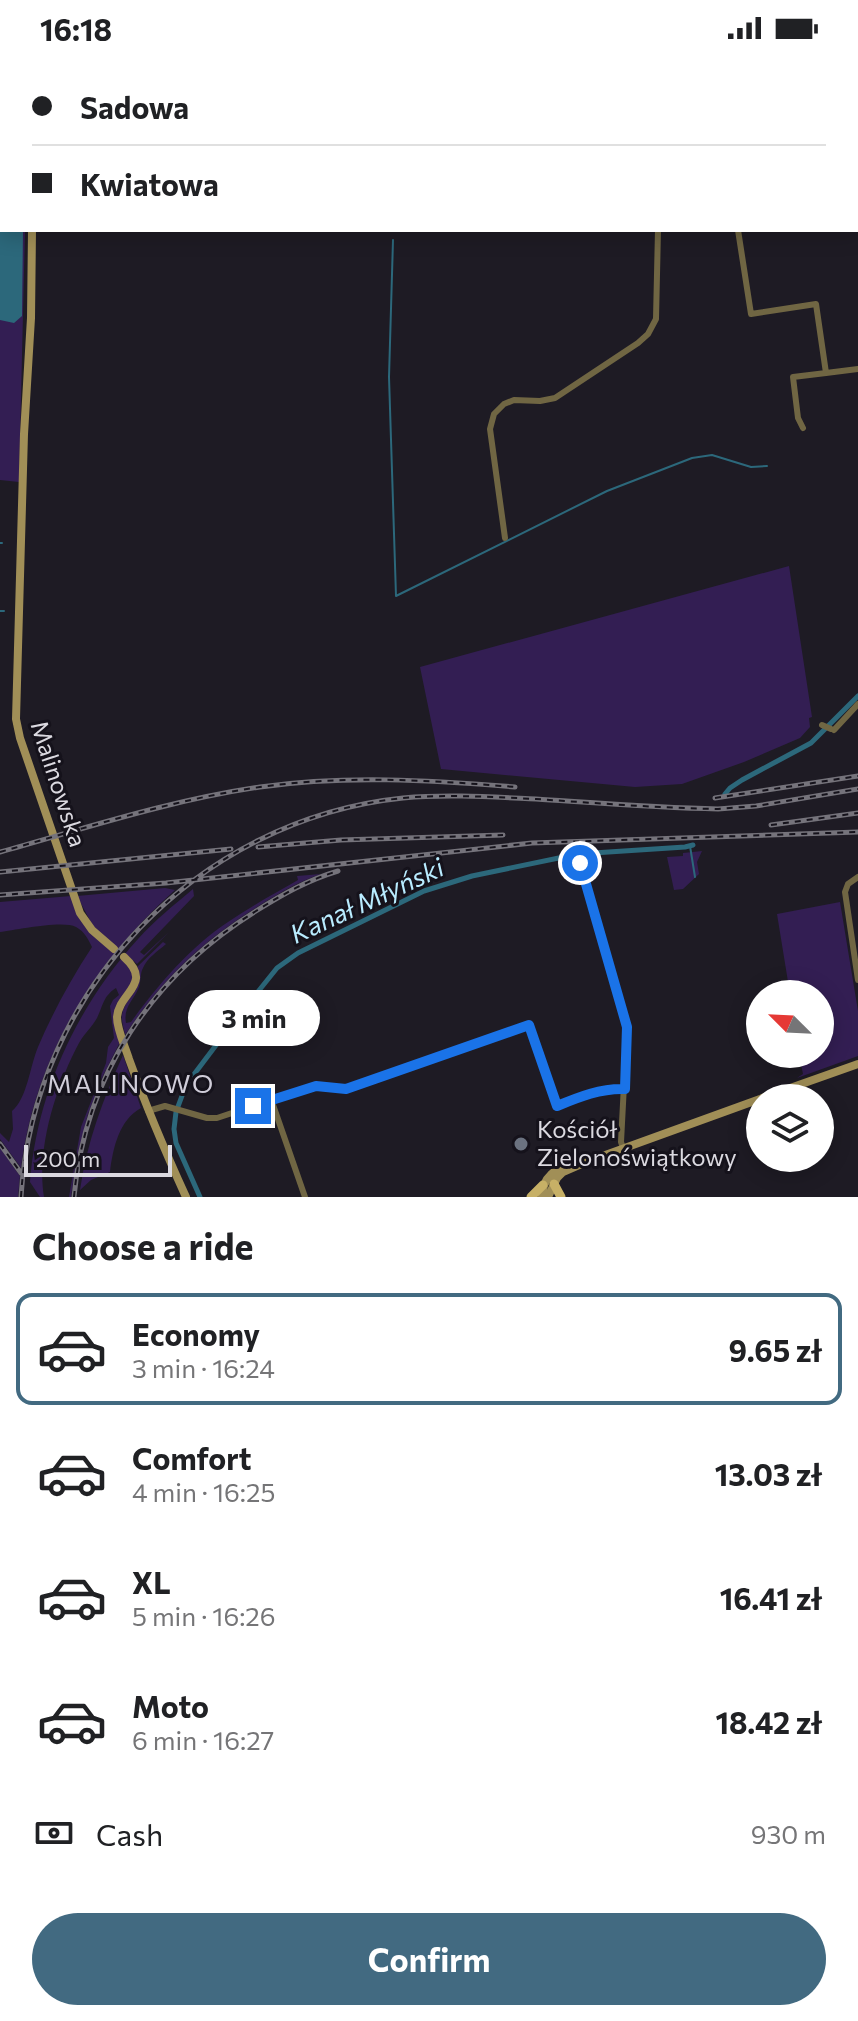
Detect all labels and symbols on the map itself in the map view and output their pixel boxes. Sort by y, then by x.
street label: Malinowska [25,717,93,850]
route start [562,845,598,881]
water label: Kanał Młyński [285,850,449,949]
north arrow [746,980,834,1068]
callout: 3 min [187,990,319,1046]
district label: MALINOWO [47,1067,215,1098]
route end [235,1088,271,1124]
place label: Kościół Zielonoświątkowy [537,1114,737,1171]
marker: Kościół Zielonoświątkowy [512,1135,530,1153]
scale bar [24,1141,172,1177]

